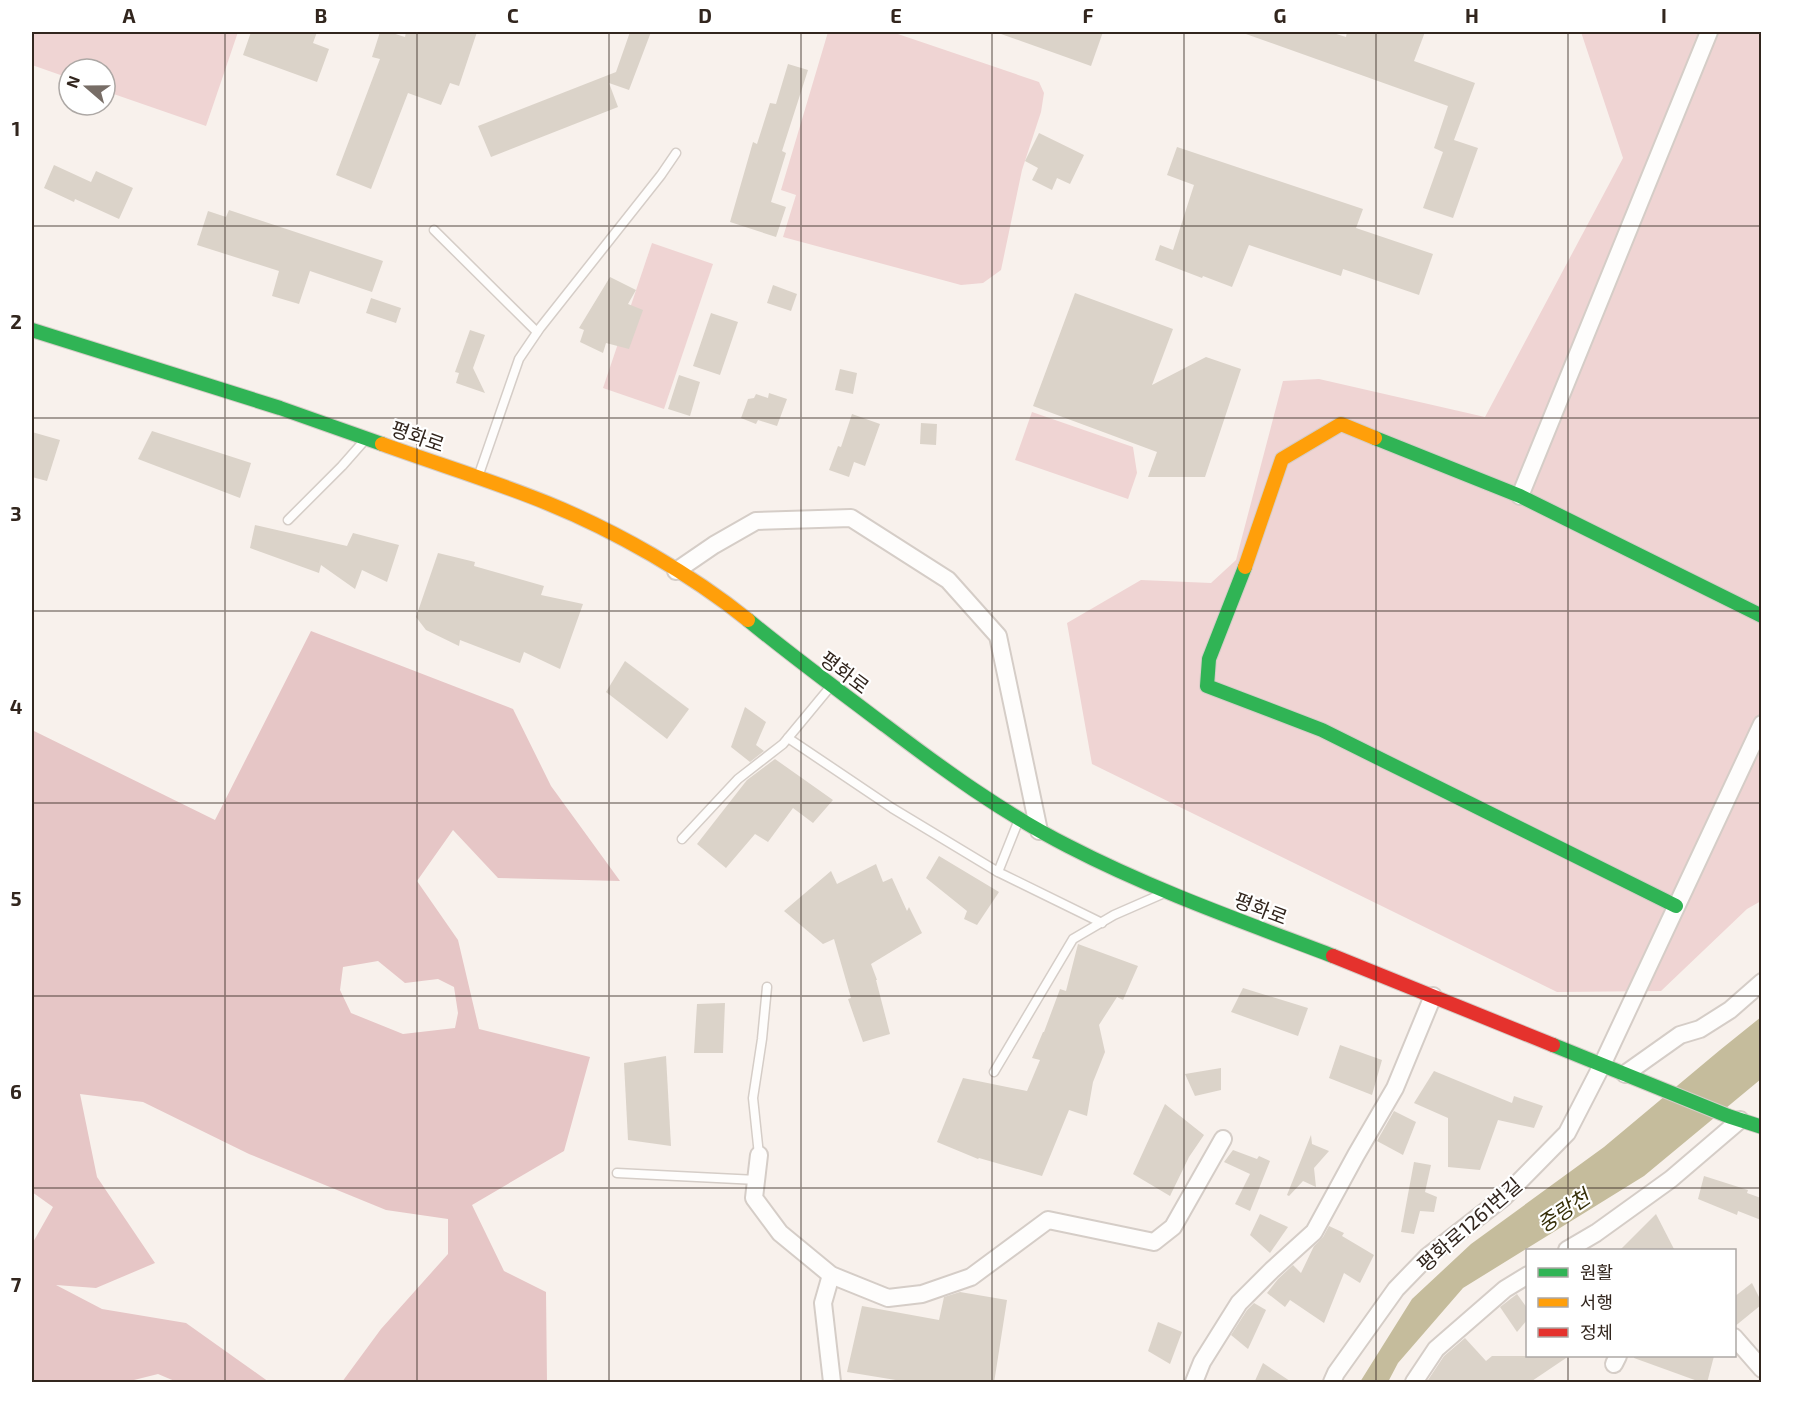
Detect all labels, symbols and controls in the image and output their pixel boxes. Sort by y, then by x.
text: A [122,3,136,27]
text: B [315,3,327,27]
text: C [507,3,519,27]
text: D [698,3,712,27]
text: E [890,3,902,27]
text: F [1082,3,1094,27]
text: G [1274,3,1286,27]
text: H [1465,3,1479,27]
text: I [1661,3,1667,27]
north arrow [57,57,117,117]
text: N [62,73,83,90]
text: 1 [12,116,20,140]
text: 2 [10,309,22,333]
street label: 평화로 [388,416,448,456]
text: 3 [10,501,22,525]
street label: 평화로 [816,646,874,698]
text: 4 [10,694,23,718]
text: 5 [10,886,22,910]
street label: 평화로 [1231,887,1291,929]
text: 6 [10,1079,22,1103]
street label: 평화로1261번길 [1412,1172,1526,1276]
water label: 중랑천 [1532,1182,1596,1237]
legend [1526,1249,1736,1357]
text: 원활 [1580,1261,1613,1283]
text: 7 [11,1272,22,1296]
text: 서행 [1580,1291,1613,1313]
text: 정체 [1580,1321,1613,1343]

